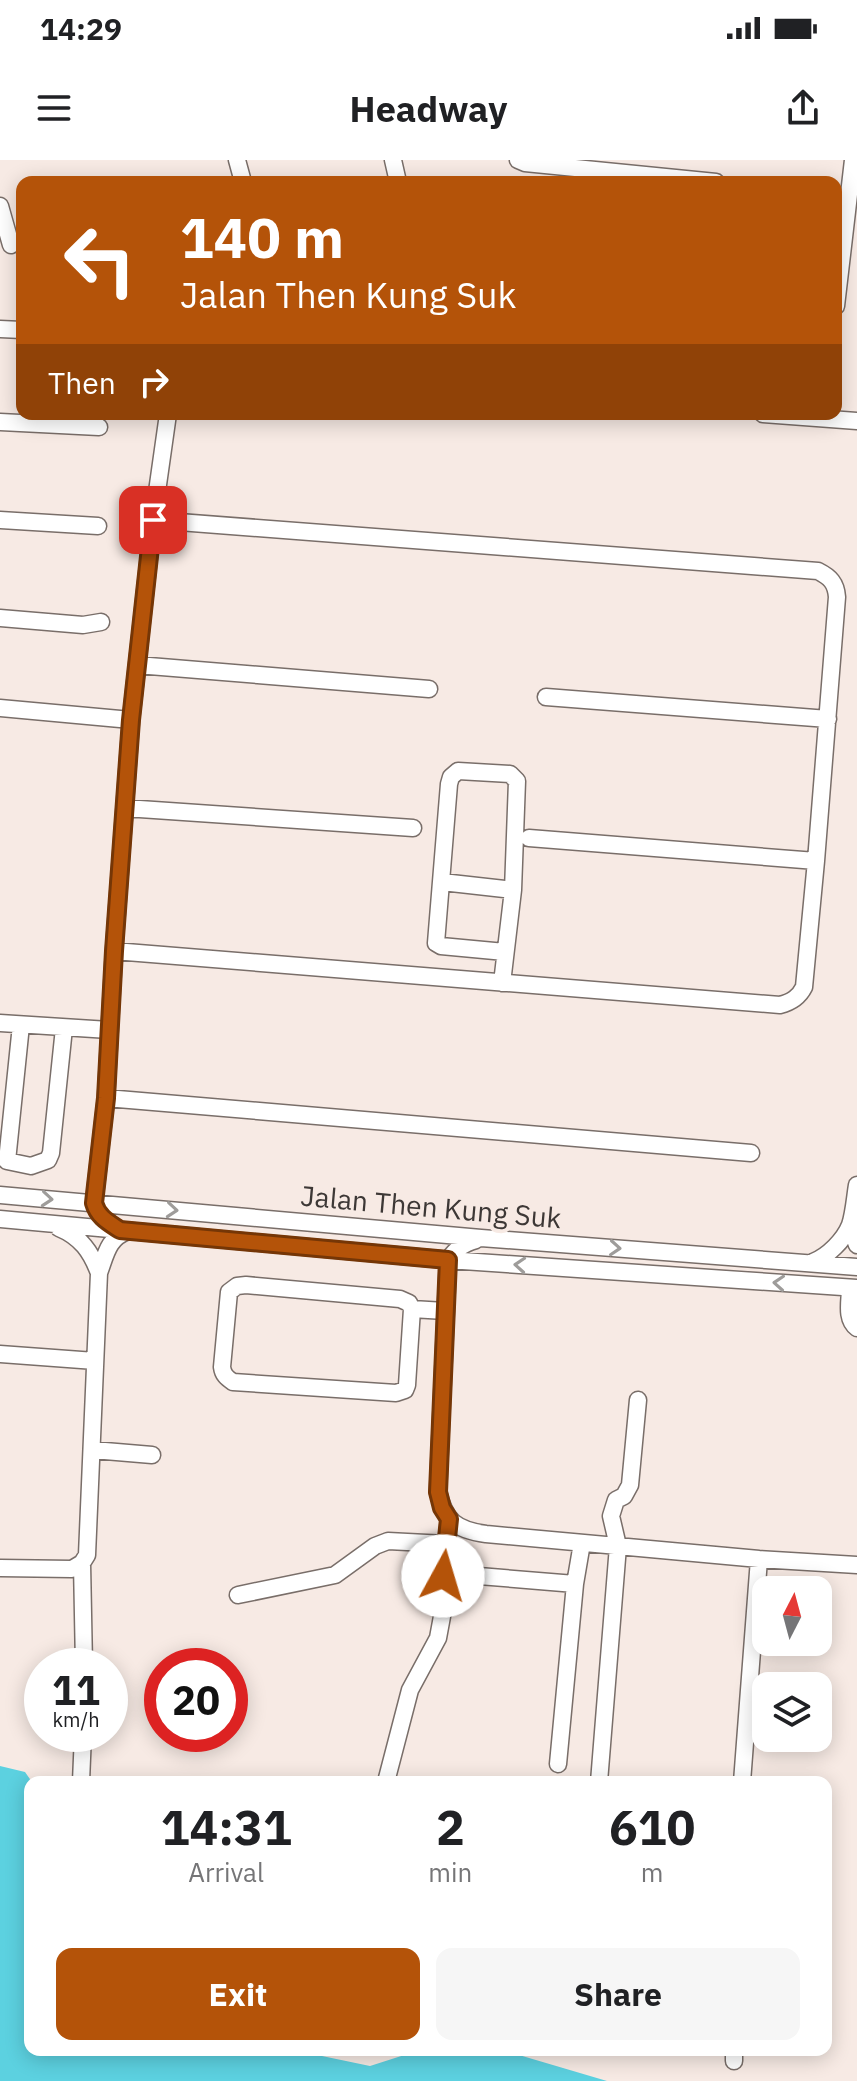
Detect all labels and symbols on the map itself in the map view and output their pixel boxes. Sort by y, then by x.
pin [119,486,187,554]
street label: Jalan Then Kung Suk [299,1177,563,1236]
one-way arrow [41,1190,54,1207]
one-way arrow [166,1201,179,1218]
one-way arrow [609,1239,622,1256]
one-way arrow [513,1257,526,1274]
one-way arrow [772,1275,785,1292]
position arrow [401,1534,485,1618]
north arrow [752,1576,832,1656]
speed limit sign: 20 [144,1648,248,1752]

